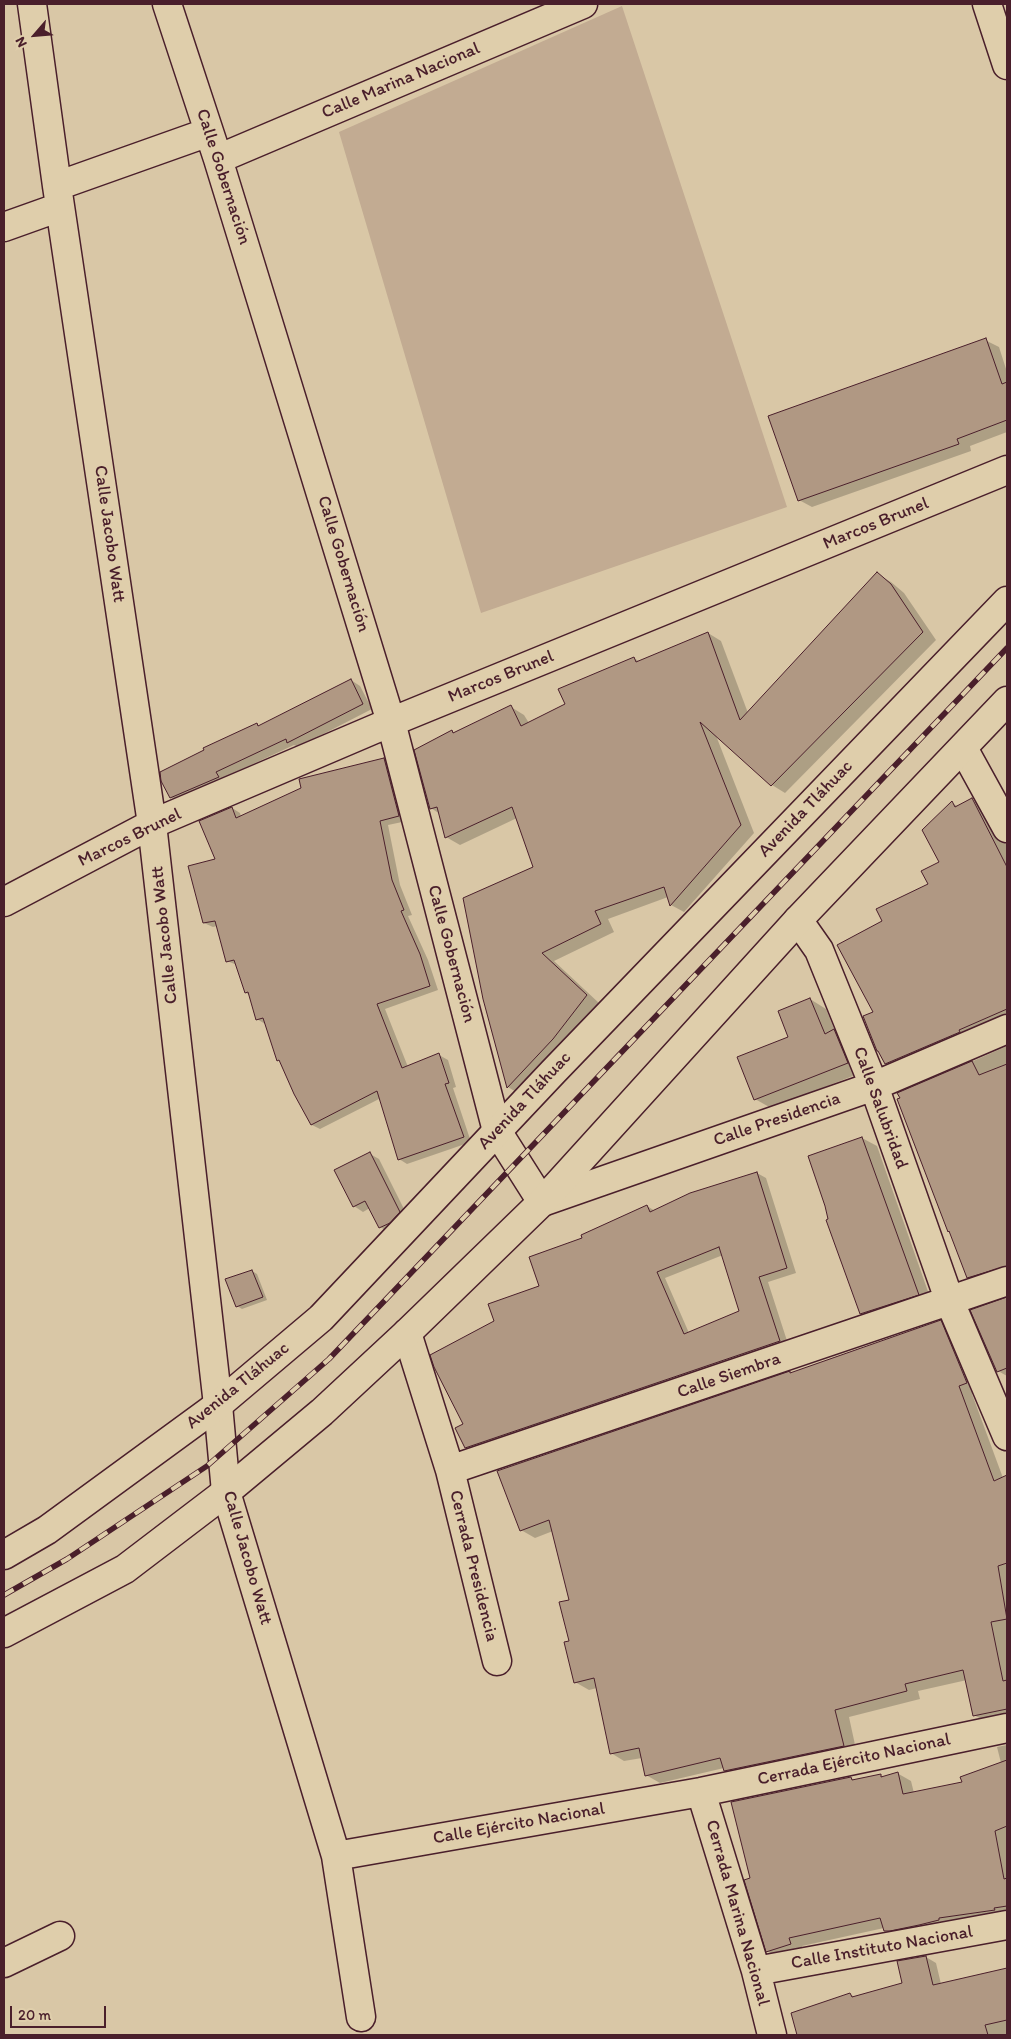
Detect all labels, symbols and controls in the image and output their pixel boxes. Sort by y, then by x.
north arrow [10,10,60,60]
text: N [11,34,31,50]
street label: Calle Marina Nacional [319,38,483,124]
street label: Calle Gobernación [191,106,255,248]
street label: Calle Jacobo Watt [89,464,129,604]
street label: Calle Gobernación [312,493,374,635]
street label: Marcos Brunel [820,493,932,555]
street label: Marcos Brunel [445,646,557,708]
street label: Avenida Tláhuac [754,756,858,862]
street label: Marcos Brunel [75,804,185,872]
street label: Calle Jacobo Watt [147,865,183,1005]
street label: Calle Gobernación [422,883,480,1025]
street label: Calle Salubridad [848,1044,912,1172]
street label: Avenida Tláhuac [474,1047,576,1155]
street label: Calle Presidencia [711,1088,843,1152]
street label: Avenida Tláhuac [182,1338,294,1434]
street label: Calle Siembra [674,1348,784,1404]
street label: Calle Jacobo Watt [218,1488,276,1628]
street label: Cerrada Presidencia [444,1488,502,1644]
street label: Cerrada Ejército Nacional [756,1729,952,1791]
street label: Calle Ejército Nacional [431,1798,607,1850]
street label: Cerrada Marina Nacional [700,1818,774,2008]
street label: Calle Instituto Nacional [789,1921,975,1975]
scale bar [12,1996,109,2028]
text: 20 m [18,2006,51,2024]

